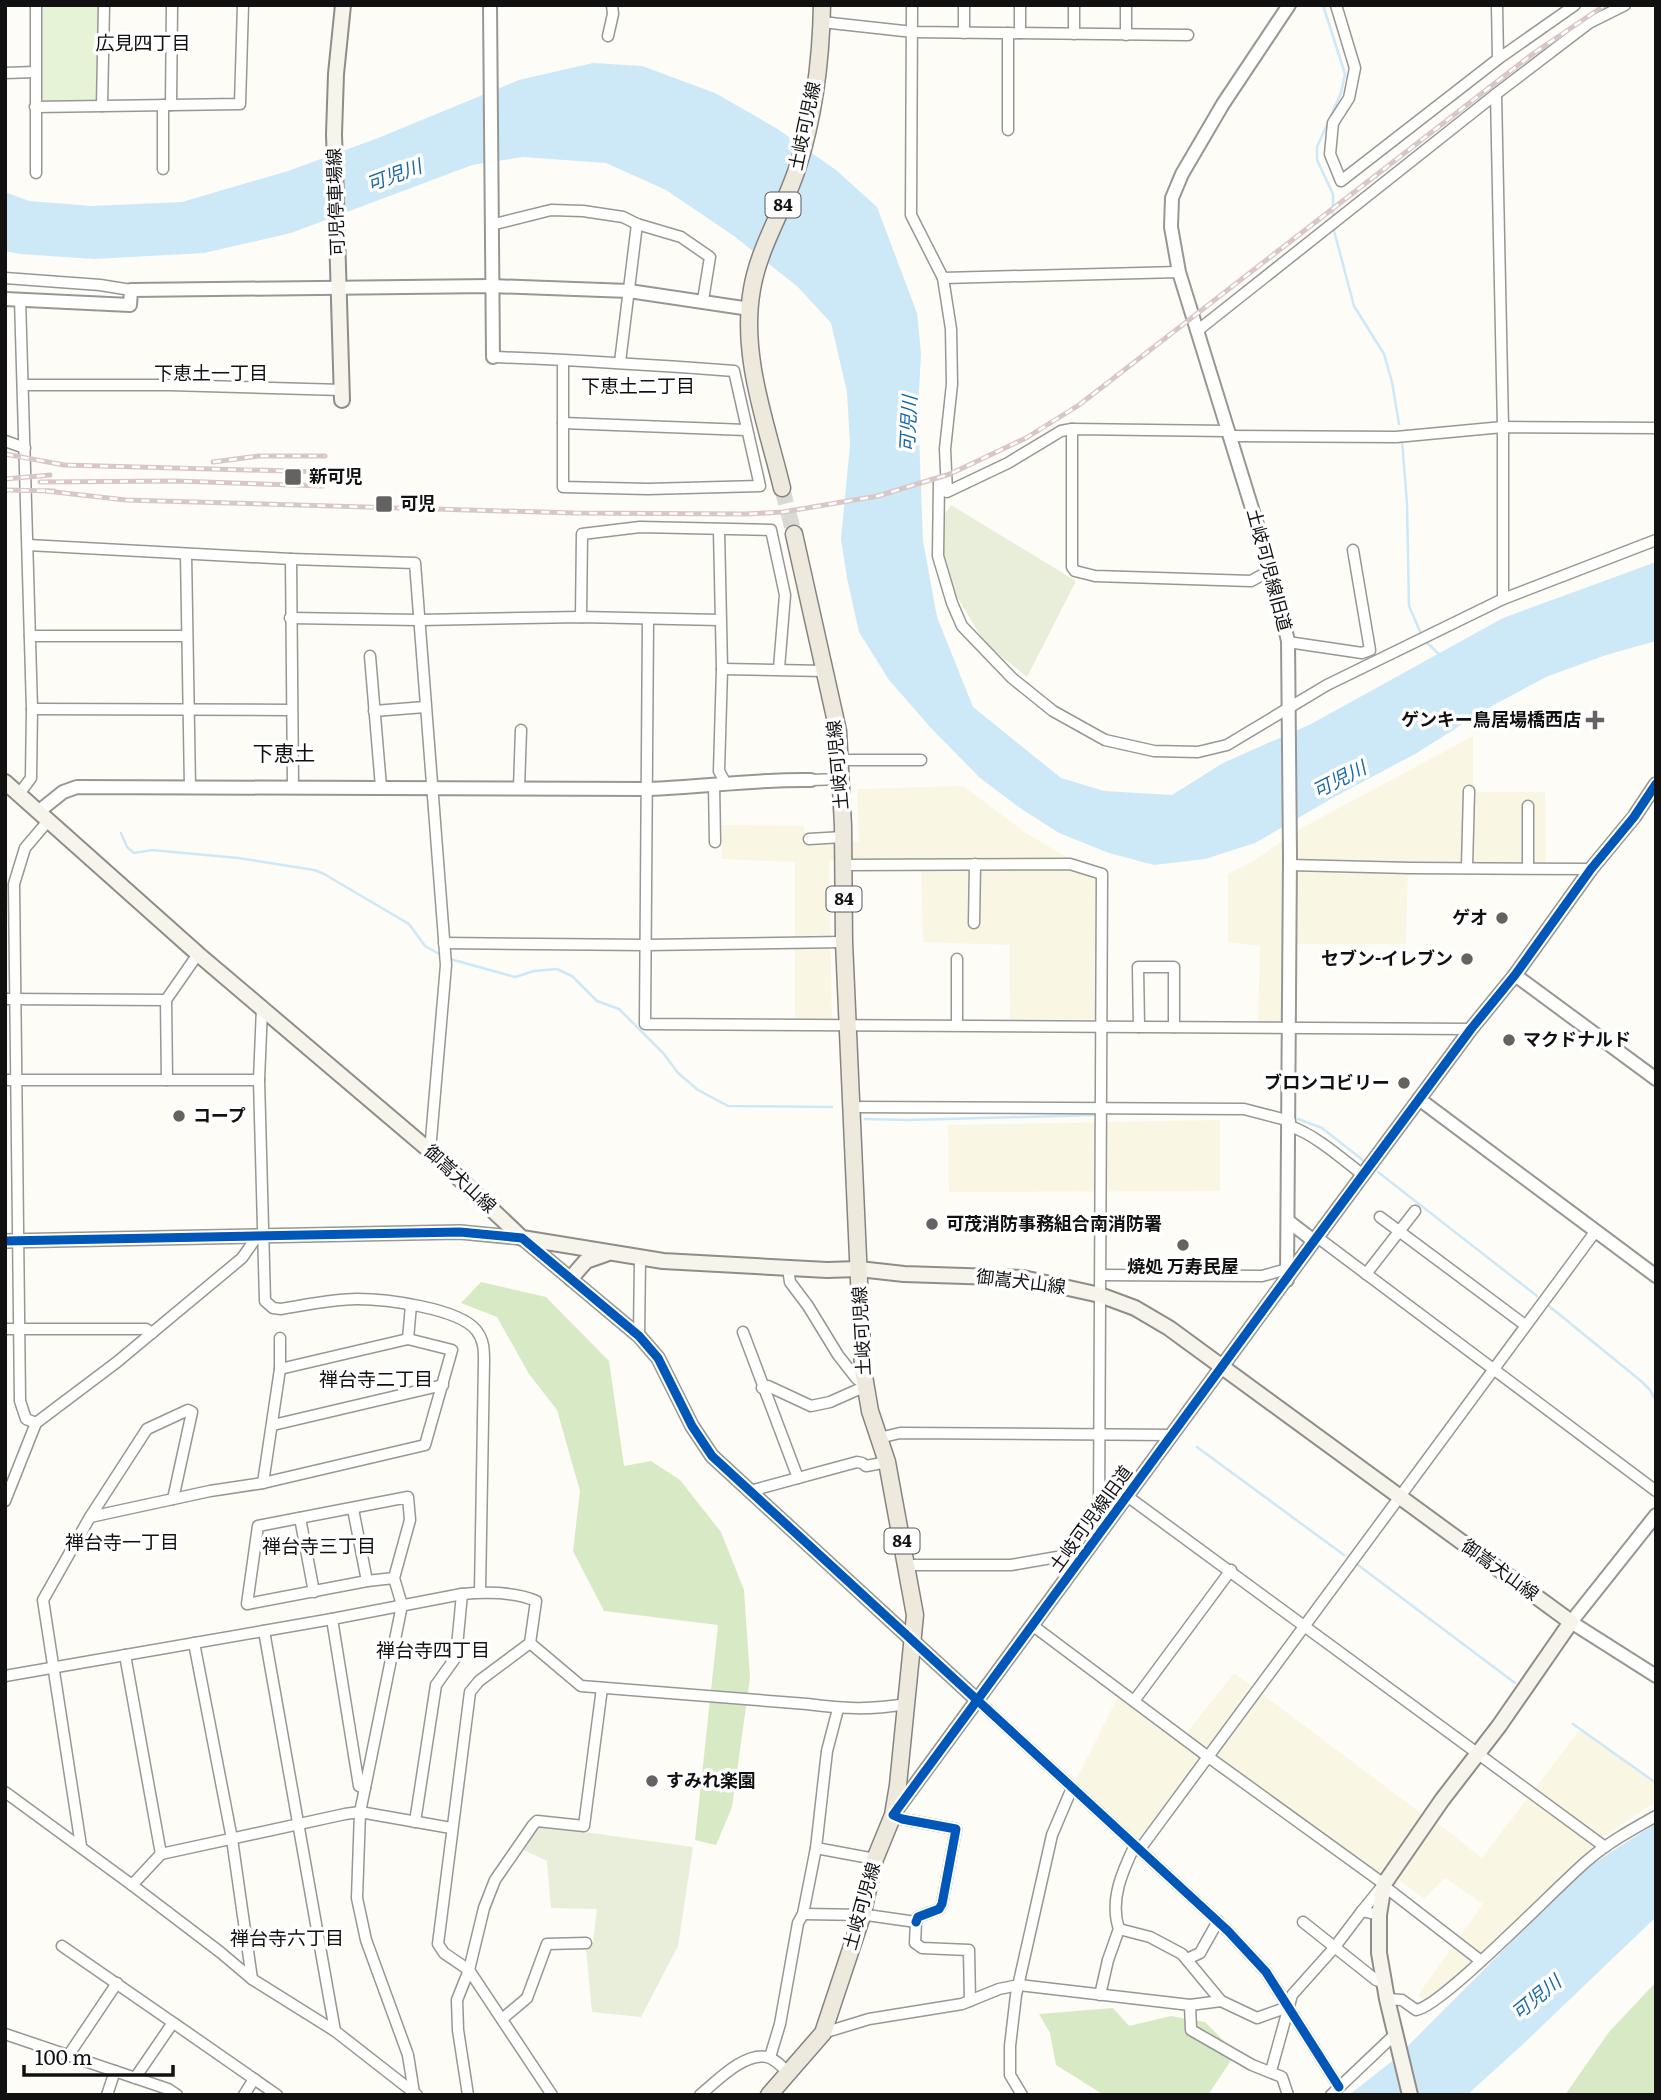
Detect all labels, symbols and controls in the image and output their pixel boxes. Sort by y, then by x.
district label: 広見四丁目 [95,28,191,56]
street label: 土岐可児線 [781,79,826,173]
street label: 可児停車場線 [319,148,350,256]
water label: 可児川 [362,150,427,197]
road number: 84 [766,192,800,218]
district label: 下恵土一丁目 [154,358,268,386]
district label: 下恵土二丁目 [581,371,695,399]
water label: 可児川 [892,393,923,453]
place label: 新可児 [309,462,363,489]
marker: 新可児 [283,467,303,487]
place label: 可児 [400,489,436,516]
marker: 可児 [374,494,394,514]
street label: 土岐可児線旧道 [1241,505,1300,634]
place label: ゲンキー鳥居場橋西店 [1401,705,1581,732]
marker: ゲンキー鳥居場橋西店 [1587,712,1603,728]
street label: 土岐可児線 [819,719,854,811]
district label: 下恵土 [253,736,316,767]
water label: 可児川 [1307,752,1372,804]
road number: 84 [826,886,862,911]
place label: ゲオ [1452,903,1488,930]
marker: ゲオ [1494,910,1510,926]
place label: セブン-イレブン [1321,944,1453,971]
marker: セブン-イレブン [1459,951,1475,967]
place label: マクドナルド [1523,1025,1631,1052]
marker: マクドナルド [1501,1032,1517,1048]
place label: ブロンコビリー [1264,1068,1390,1095]
marker: ブロンコビリー [1396,1075,1412,1091]
place label: コープ [193,1101,246,1128]
marker: コープ [171,1108,187,1124]
street label: 御嵩犬山線 [419,1137,503,1218]
place label: 可茂消防事務組合南消防署 [946,1209,1162,1236]
marker: 可茂消防事務組合南消防署 [924,1216,940,1232]
marker: 焼処 万寿民屋 [1175,1237,1191,1253]
place label: 焼処 万寿民屋 [1127,1252,1239,1279]
street label: 御嵩犬山線 [975,1262,1067,1299]
street label: 土岐可児線 [845,1285,876,1377]
district label: 禅台寺二丁目 [319,1364,433,1392]
street label: 土岐可児線旧道 [1042,1459,1138,1577]
district label: 禅台寺一丁目 [65,1527,179,1555]
road number: 84 [884,1528,920,1554]
district label: 禅台寺三丁目 [262,1531,376,1559]
street label: 御嵩犬山線 [1457,1531,1545,1606]
district label: 禅台寺四丁目 [376,1635,490,1663]
place label: すみれ楽園 [666,1766,756,1793]
marker: すみれ楽園 [644,1773,660,1789]
street label: 土岐可児線 [835,1859,886,1953]
district label: 禅台寺六丁目 [230,1923,344,1951]
water label: 可児川 [1504,1966,1568,2025]
scale bar [24,2034,173,2078]
text: 100 m [35,2040,92,2071]

